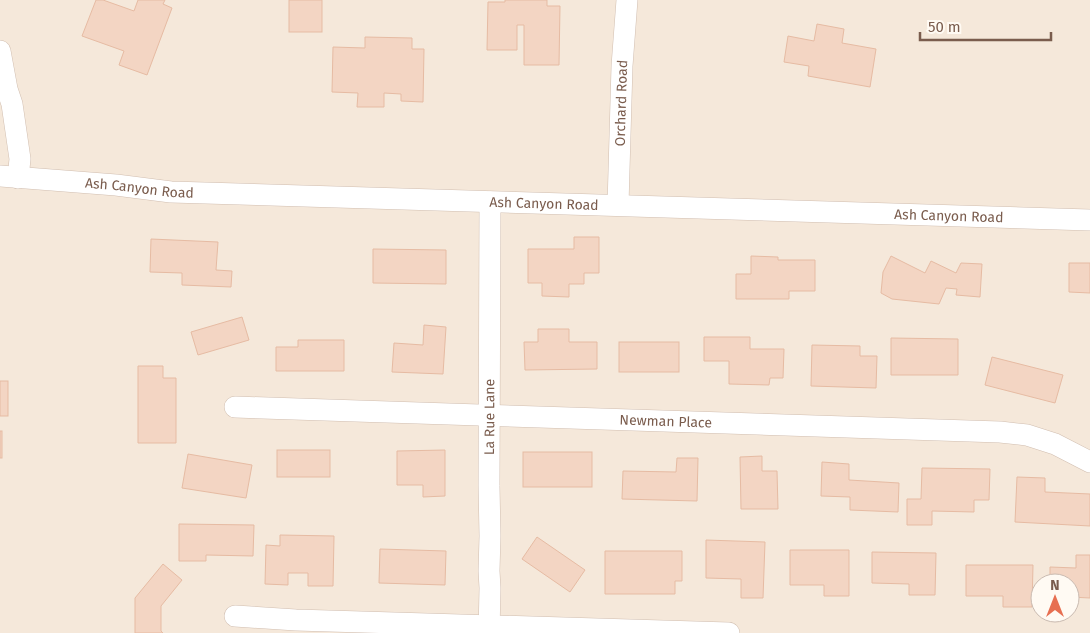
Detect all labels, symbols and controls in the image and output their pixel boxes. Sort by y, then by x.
scale bar [920,10,1051,42]
text: 50 m [928,18,961,36]
street label: Orchard Road [611,59,631,147]
street label: Ash Canyon Road [84,174,194,201]
street label: Ash Canyon Road [489,193,599,214]
street label: Ash Canyon Road [894,206,1004,226]
street label: La Rue Lane [481,379,498,455]
street label: Newman Place [619,411,712,431]
north arrow [1030,573,1080,623]
text: N [1050,577,1060,594]

